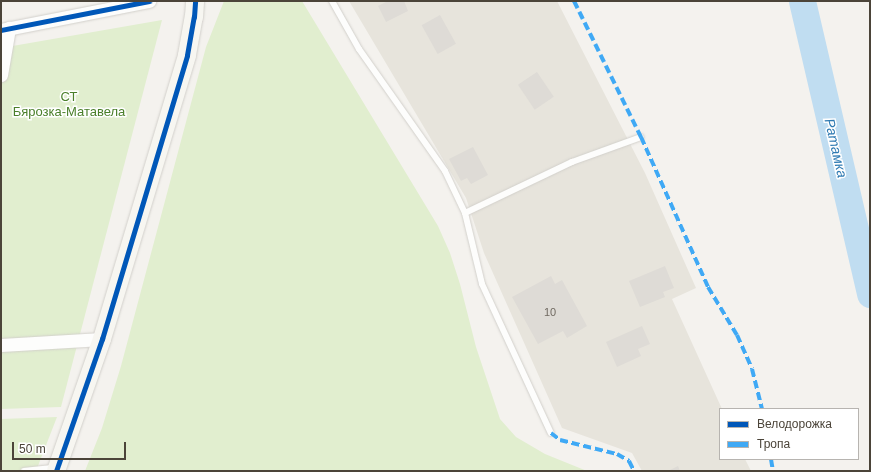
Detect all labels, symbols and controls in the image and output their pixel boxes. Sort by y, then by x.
park label: СТ Бярозка-Матавела [13,90,125,121]
water label: Ратамка [821,117,851,179]
house number: 10 [544,305,556,319]
legend [719,408,859,460]
text: Велодорожка [757,417,832,431]
scale bar [14,434,128,460]
text: Тропа [757,437,790,451]
text: 50 m [19,442,46,456]

